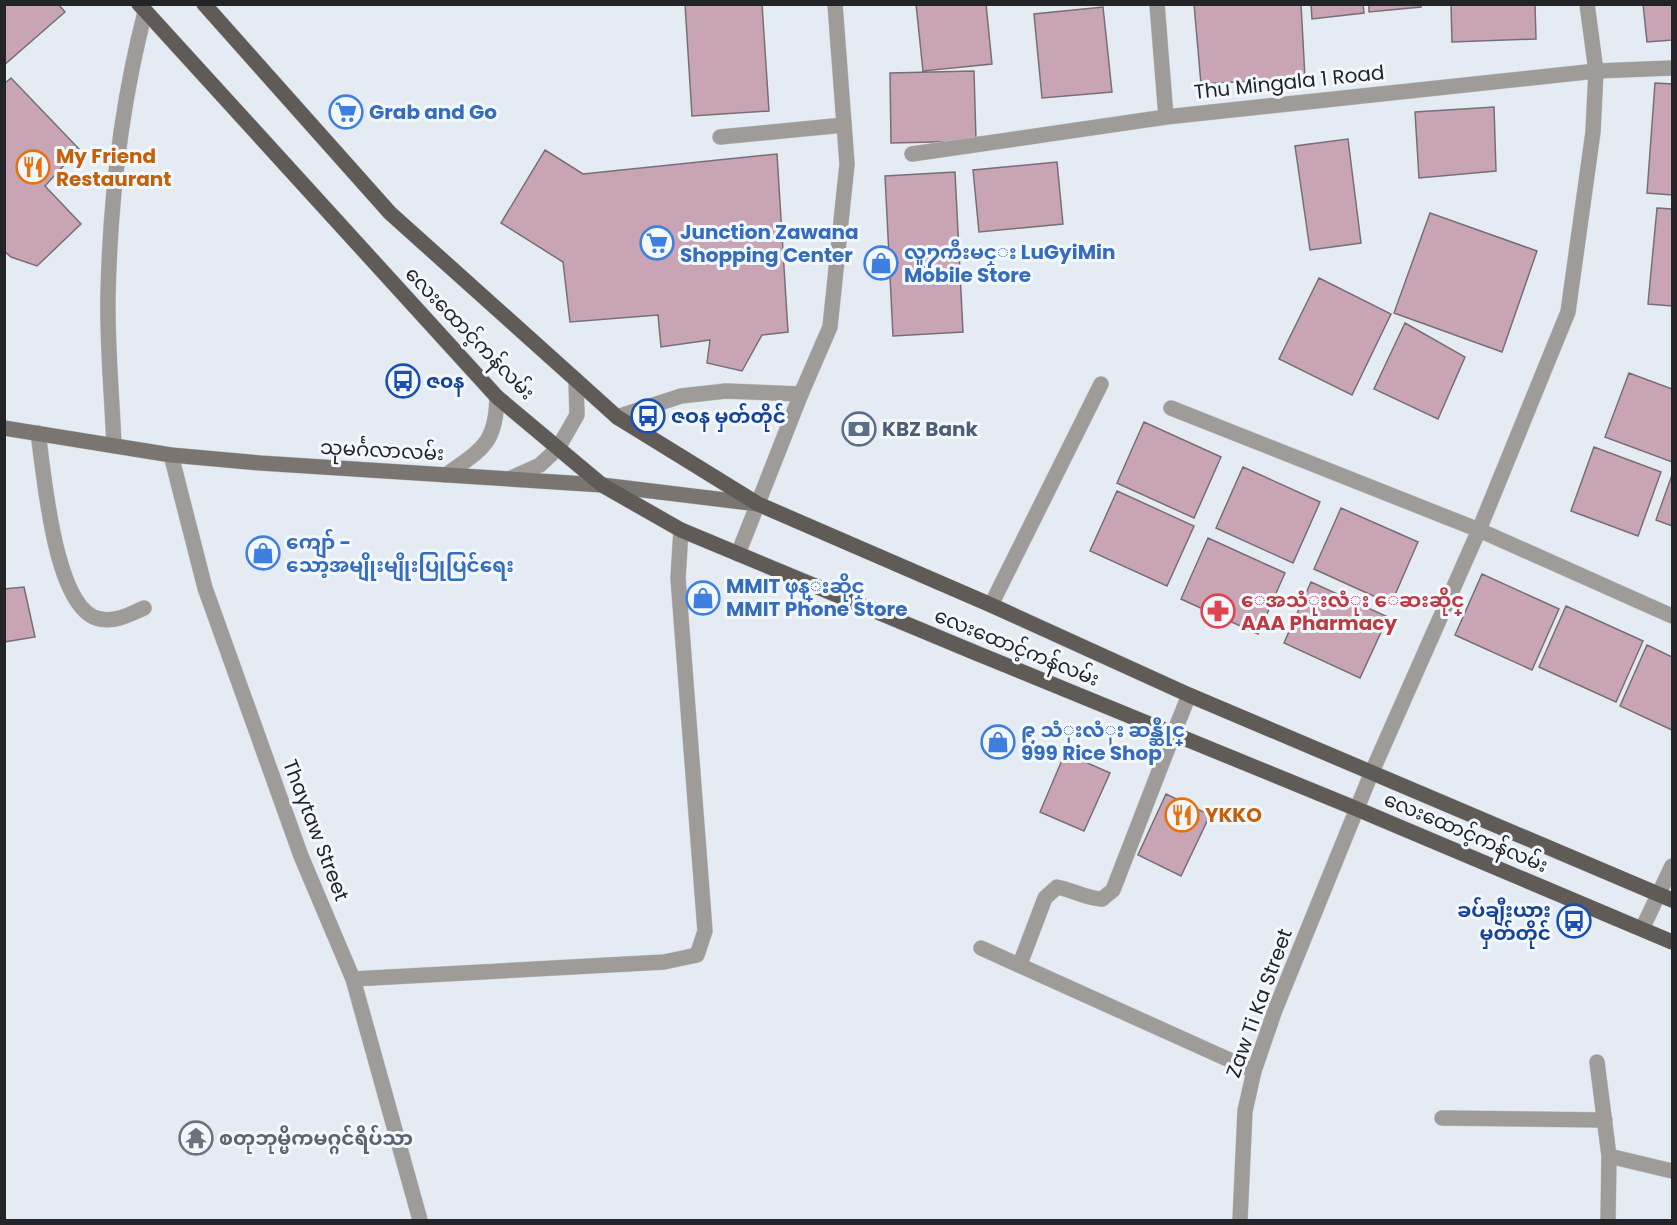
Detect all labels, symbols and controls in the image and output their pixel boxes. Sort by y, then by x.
street label: Thu Mingala 1 Road [1192,58,1386,106]
supermarket icon: Grab and Go [328,94,364,130]
place label: Grab and Go [369,98,497,126]
place label: My Friend Restaurant [56,142,171,193]
restaurant icon: My Friend Restaurant [15,149,51,185]
place label: Junction Zawana Shopping Center [680,218,859,269]
supermarket icon: Junction Zawana Shopping Center [639,225,675,261]
place label: လူ႒ကီးမင္း LuGyiMin Mobile Store [904,238,1115,289]
shop icon: လူ႒ကီးမင္း LuGyiMin Mobile Store [863,245,899,281]
street label: လေးထောင့်ကန်လမ်း [397,260,541,407]
bus stop icon: ဇ၀န [385,363,421,399]
place label: ဇ၀န [426,367,464,397]
bus stop icon: ဇဝန မှတ်တိုင် [630,398,666,434]
place label: ဇဝန မှတ်တိုင် [671,402,786,432]
bank icon: KBZ Bank [841,411,877,447]
place label: KBZ Bank [882,415,979,443]
street label: သုမင်္ဂလာလမ်း [319,433,445,470]
place label: ကျော် - သော့အမျိုးမျိုးပြုပြင်ရေး [286,528,514,582]
shop icon: ကျော် - သော့အမျိုးမျိုးပြုပြင်ရေး [245,535,281,571]
place label: MMIT ဖုန္းဆိုင္ MMIT Phone Store [726,572,907,623]
shop icon: MMIT ဖုန္းဆိုင္ MMIT Phone Store [685,580,721,616]
place label: ေအသံုးလံုး ေဆးဆိုင္ AAA Pharmacy [1241,586,1464,637]
pharmacy icon: ေအသံုးလံုး ေဆးဆိုင္ AAA Pharmacy [1200,593,1236,629]
street label: လေးထောင့်ကန်လမ်း [930,601,1104,695]
place label: ၉ သံုးလံုး ဆန္ဆိုင္ 999 Rice Shop [1021,716,1185,767]
shop icon: ၉ သံုးလံုး ဆန္ဆိုင္ 999 Rice Shop [980,724,1016,760]
street label: Thaytaw Street [276,755,356,905]
street label: လေးထောင့်ကန်လမ်း [1379,785,1552,881]
restaurant icon: YKKO [1164,797,1200,833]
place label: YKKO [1205,801,1262,829]
place label: ခပ်ချီးယား မှတ်တိုင် [1457,896,1551,949]
bus stop icon: ခပ်ချီးယား မှတ်တိုင် [1556,903,1592,939]
street label: Zaw Ti Ka Street [1219,925,1299,1081]
temple icon: စတုဘုမ္မိကမဂ္ဂင်ရိပ်သာ [178,1120,214,1156]
place label: စတုဘုမ္မိကမဂ္ဂင်ရိပ်သာ [219,1124,413,1155]

